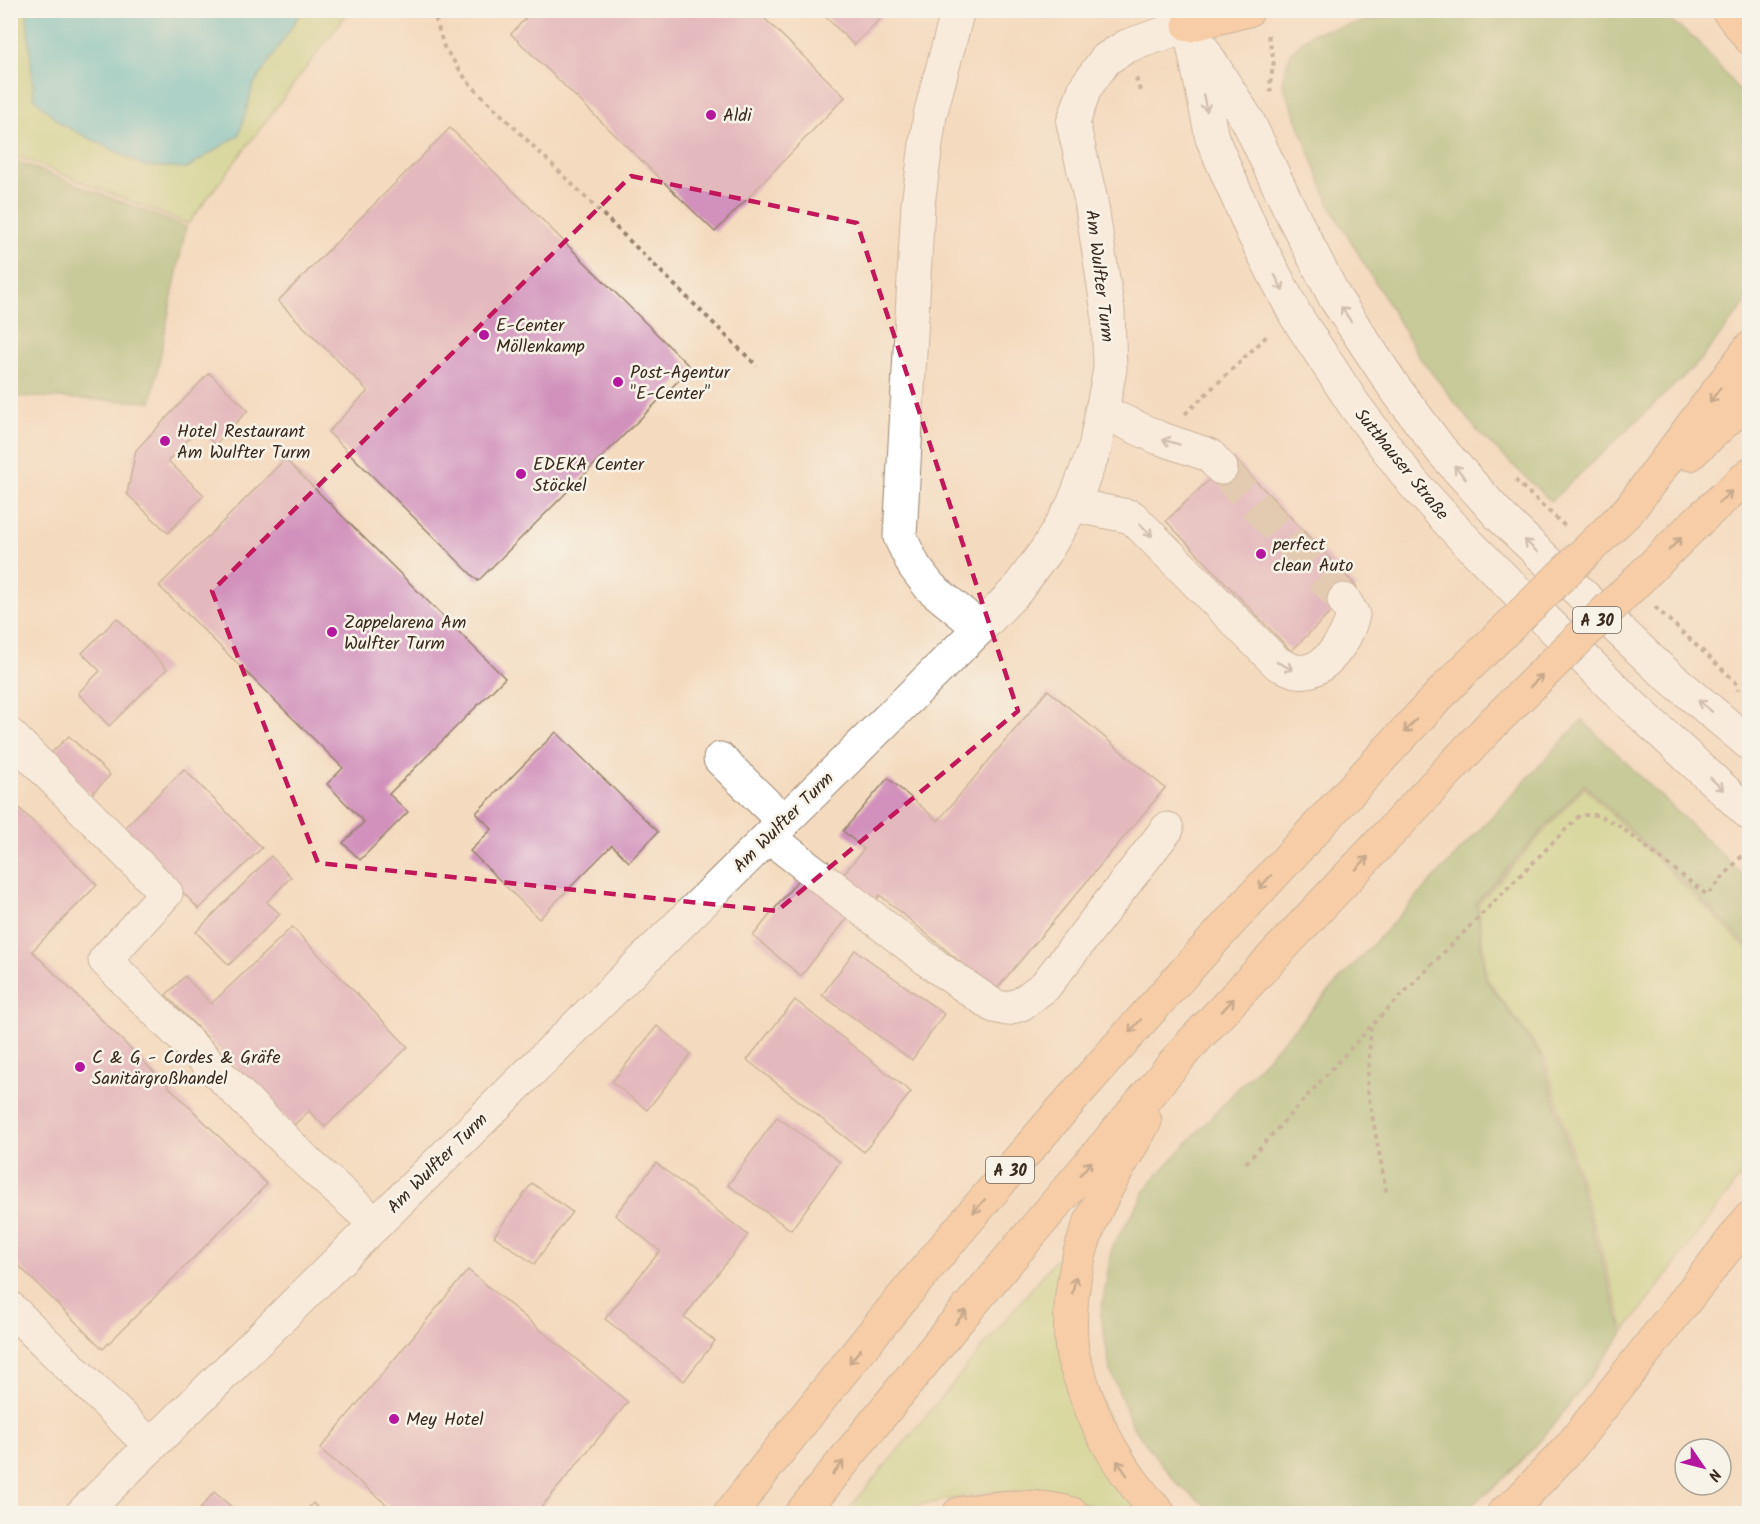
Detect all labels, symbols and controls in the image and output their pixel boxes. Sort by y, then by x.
one-way arrow [1199,94,1211,113]
place label: Aldi [723,102,752,131]
marker: Aldi [704,108,718,122]
street label: Am Wulfter Turm [1076,208,1121,344]
one-way arrow [1274,273,1285,291]
one-way arrow [1340,306,1352,322]
place label: E-Center Möllenkamp [496,312,585,362]
marker: E-Center Möllenkamp [477,328,491,342]
place label: Post-Agentur "E-Center" [630,359,731,409]
marker: Post-Agentur "E-Center" [611,375,625,389]
one-way arrow [1709,387,1721,403]
street label: Sutthauser Straße [1346,402,1455,527]
place label: Hotel Restaurant Am Wulfter Turm [177,418,310,468]
marker: Hotel Restaurant Am Wulfter Turm [158,434,172,448]
one-way arrow [1162,435,1181,446]
place label: EDEKA Center Stöckel [533,451,645,501]
one-way arrow [1453,464,1467,479]
marker: EDEKA Center Stöckel [514,467,528,481]
one-way arrow [1717,490,1732,504]
one-way arrow [1138,523,1153,538]
place label: perfect clean Auto [1272,531,1354,581]
one-way arrow [1667,536,1682,551]
one-way arrow [1523,538,1538,553]
marker: perfect clean Auto [1254,547,1268,561]
road number: A 30 [1573,607,1621,633]
place label: Zappelarena Am Wulfter Turm [344,609,466,659]
marker: Zappelarena Am Wulfter Turm [325,625,339,639]
one-way arrow [1276,660,1294,672]
one-way arrow [1528,674,1543,689]
one-way arrow [1698,699,1713,713]
one-way arrow [1403,719,1417,734]
street label: Am Wulfter Turm [727,766,841,880]
one-way arrow [1709,776,1724,791]
one-way arrow [1354,855,1369,870]
one-way arrow [1259,874,1273,889]
one-way arrow [1221,997,1235,1012]
one-way arrow [1128,1019,1142,1034]
place label: C & G - Cordes & Gräfe Sanitärgroßhandel [92,1044,281,1094]
marker: C & G - Cordes & Gräfe Sanitärgroßhandel [73,1060,87,1074]
street label: Am Wulfter Turm [381,1107,495,1221]
road number: A 30 [986,1157,1034,1183]
one-way arrow [1080,1160,1093,1176]
one-way arrow [973,1198,986,1214]
one-way arrow [1069,1275,1080,1295]
one-way arrow [954,1309,967,1325]
one-way arrow [849,1348,862,1364]
place label: Mey Hotel [406,1406,484,1435]
marker: Mey Hotel [387,1412,401,1426]
north arrow [1673,1437,1733,1497]
one-way arrow [831,1460,844,1476]
one-way arrow [1116,1461,1128,1477]
text: N [1701,1463,1727,1486]

